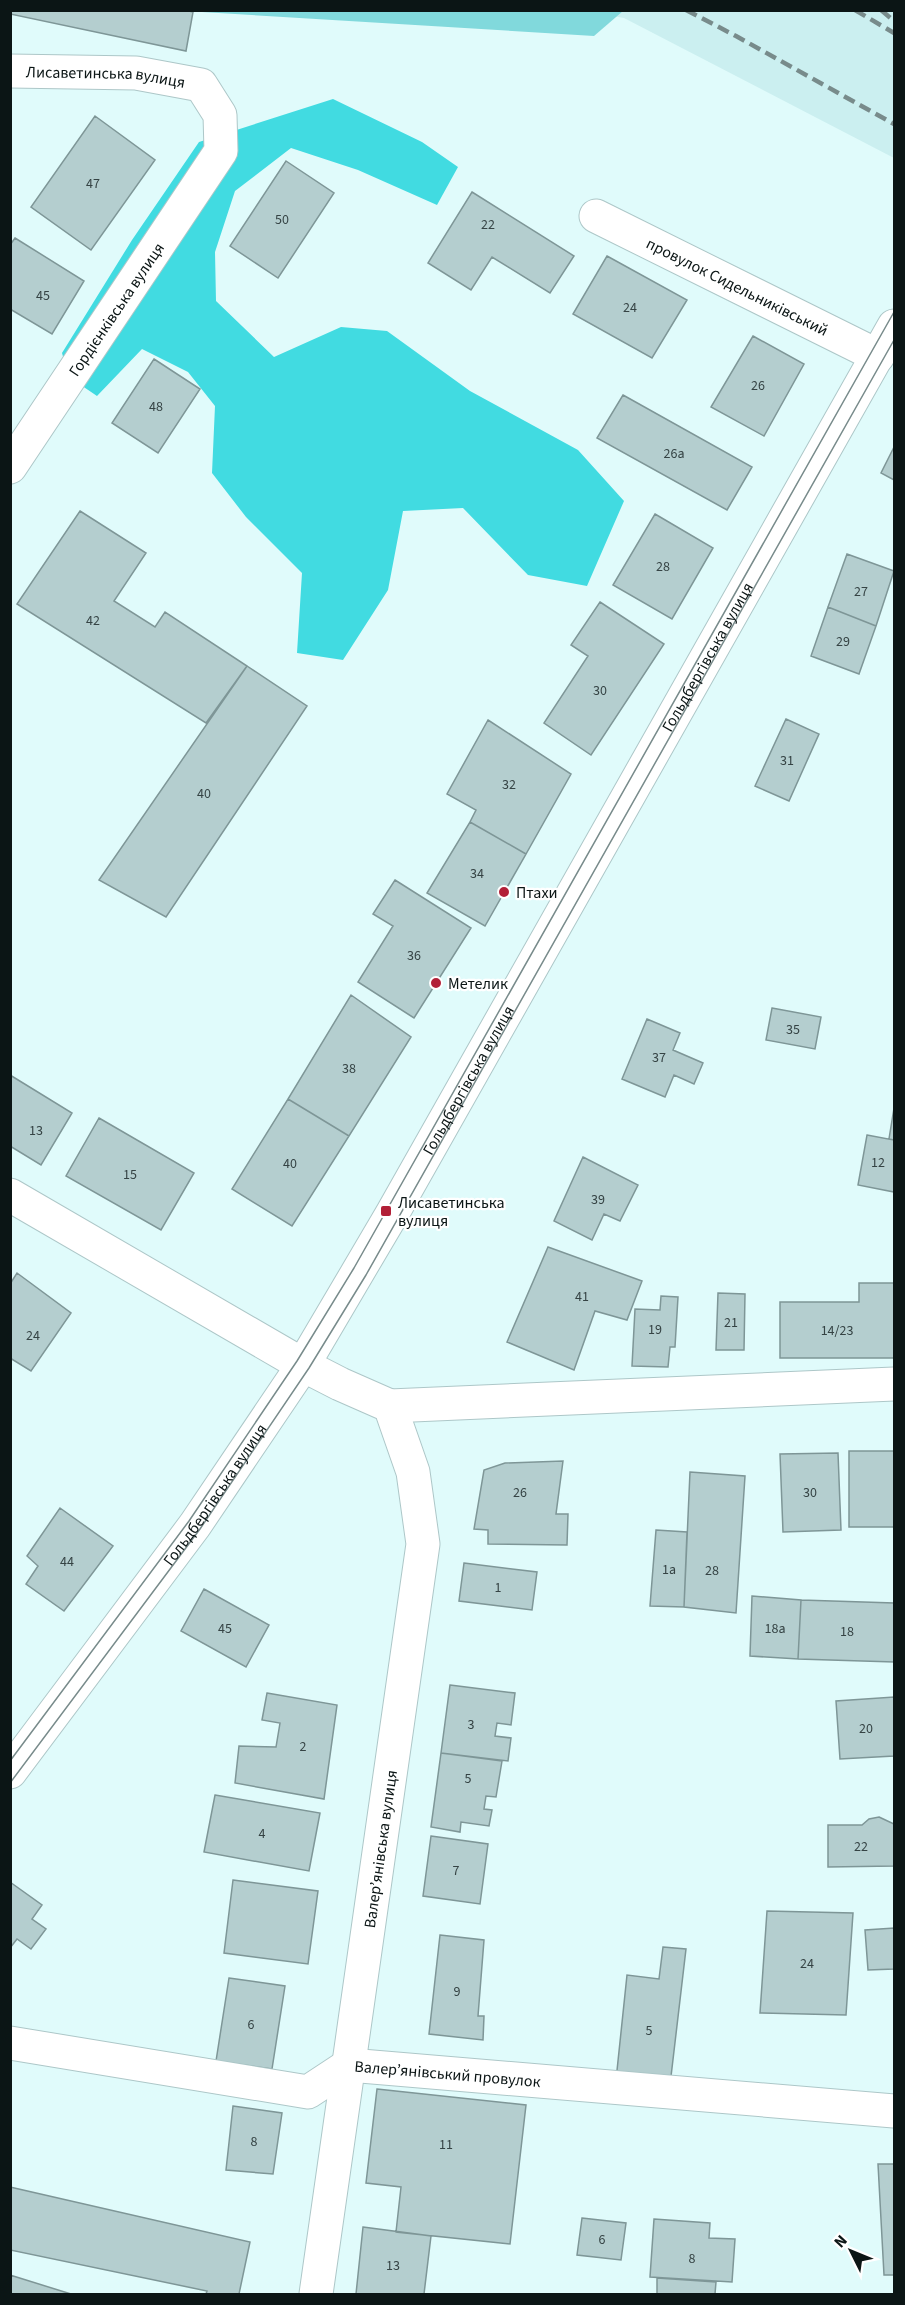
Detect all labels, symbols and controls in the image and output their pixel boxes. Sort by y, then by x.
street label: Лисаветинська вулиця [26,61,187,94]
house number: 47 [86,174,100,194]
house number: 50 [275,210,289,230]
house number: 22 [481,215,495,235]
street label: провулок Сидельниківський [642,233,832,342]
street label: Гордієнківська вулиця [64,238,170,381]
house number: 45 [36,286,50,306]
house number: 24 [623,298,637,318]
house number: 26 [751,376,765,396]
house number: 48 [149,397,163,417]
house number: 26а [664,444,684,464]
house number: 28 [656,557,670,577]
street label: Гольдбергівська вулиця [657,579,759,736]
house number: 27 [854,582,868,602]
house number: 42 [86,611,100,631]
house number: 29 [836,632,850,652]
house number: 30 [593,681,607,701]
house number: 31 [780,751,794,771]
house number: 32 [502,775,516,795]
house number: 40 [197,784,211,804]
house number: 34 [470,864,484,884]
place label: Птахи [516,882,558,904]
marker: Птахи [497,885,511,899]
house number: 36 [407,946,421,966]
place label: Метелик [448,973,508,995]
marker: Метелик [429,976,443,990]
street label: Гольдбергівська вулиця [418,1002,520,1159]
house number: 35 [786,1020,800,1040]
house number: 37 [652,1048,666,1068]
house number: 38 [342,1059,356,1079]
house number: 13 [29,1121,43,1141]
house number: 12 [871,1153,885,1173]
house number: 40 [283,1154,297,1174]
house number: 15 [123,1165,137,1185]
house number: 39 [591,1190,605,1210]
place label: Лисаветинська вулиця [398,1192,505,1232]
marker: Лисаветинська вулиця [379,1204,393,1218]
house number: 41 [575,1287,589,1307]
house number: 21 [724,1313,738,1333]
house number: 19 [648,1320,662,1340]
house number: 14/23 [821,1321,853,1341]
house number: 24 [26,1326,40,1346]
street label: Гольдбергівська вулиця [158,1419,272,1570]
house number: 26 [513,1483,527,1503]
house number: 30 [803,1483,817,1503]
house number: 44 [60,1552,74,1572]
house number: 1а [662,1560,676,1580]
house number: 28 [705,1561,719,1581]
house number: 1 [495,1578,502,1598]
house number: 45 [218,1619,232,1639]
house number: 18а [765,1619,785,1639]
house number: 18 [840,1622,854,1642]
house number: 3 [468,1715,475,1735]
house number: 20 [859,1719,873,1739]
house number: 2 [300,1737,307,1757]
street label: Валер’янівська вулиця [359,1769,403,1930]
house number: 5 [465,1769,472,1789]
house number: 4 [259,1824,266,1844]
house number: 22 [854,1837,868,1857]
house number: 7 [453,1861,460,1881]
house number: 24 [800,1954,814,1974]
house number: 9 [454,1982,461,2002]
house number: 6 [248,2015,255,2035]
house number: 5 [646,2021,653,2041]
street label: Валер’янівський провулок [354,2056,541,2093]
house number: 8 [251,2132,258,2152]
house number: 11 [439,2135,453,2155]
north arrow [821,2221,881,2281]
house number: 6 [599,2230,606,2250]
text: N [829,2230,852,2253]
house number: 8 [689,2249,696,2269]
house number: 13 [386,2256,400,2276]

